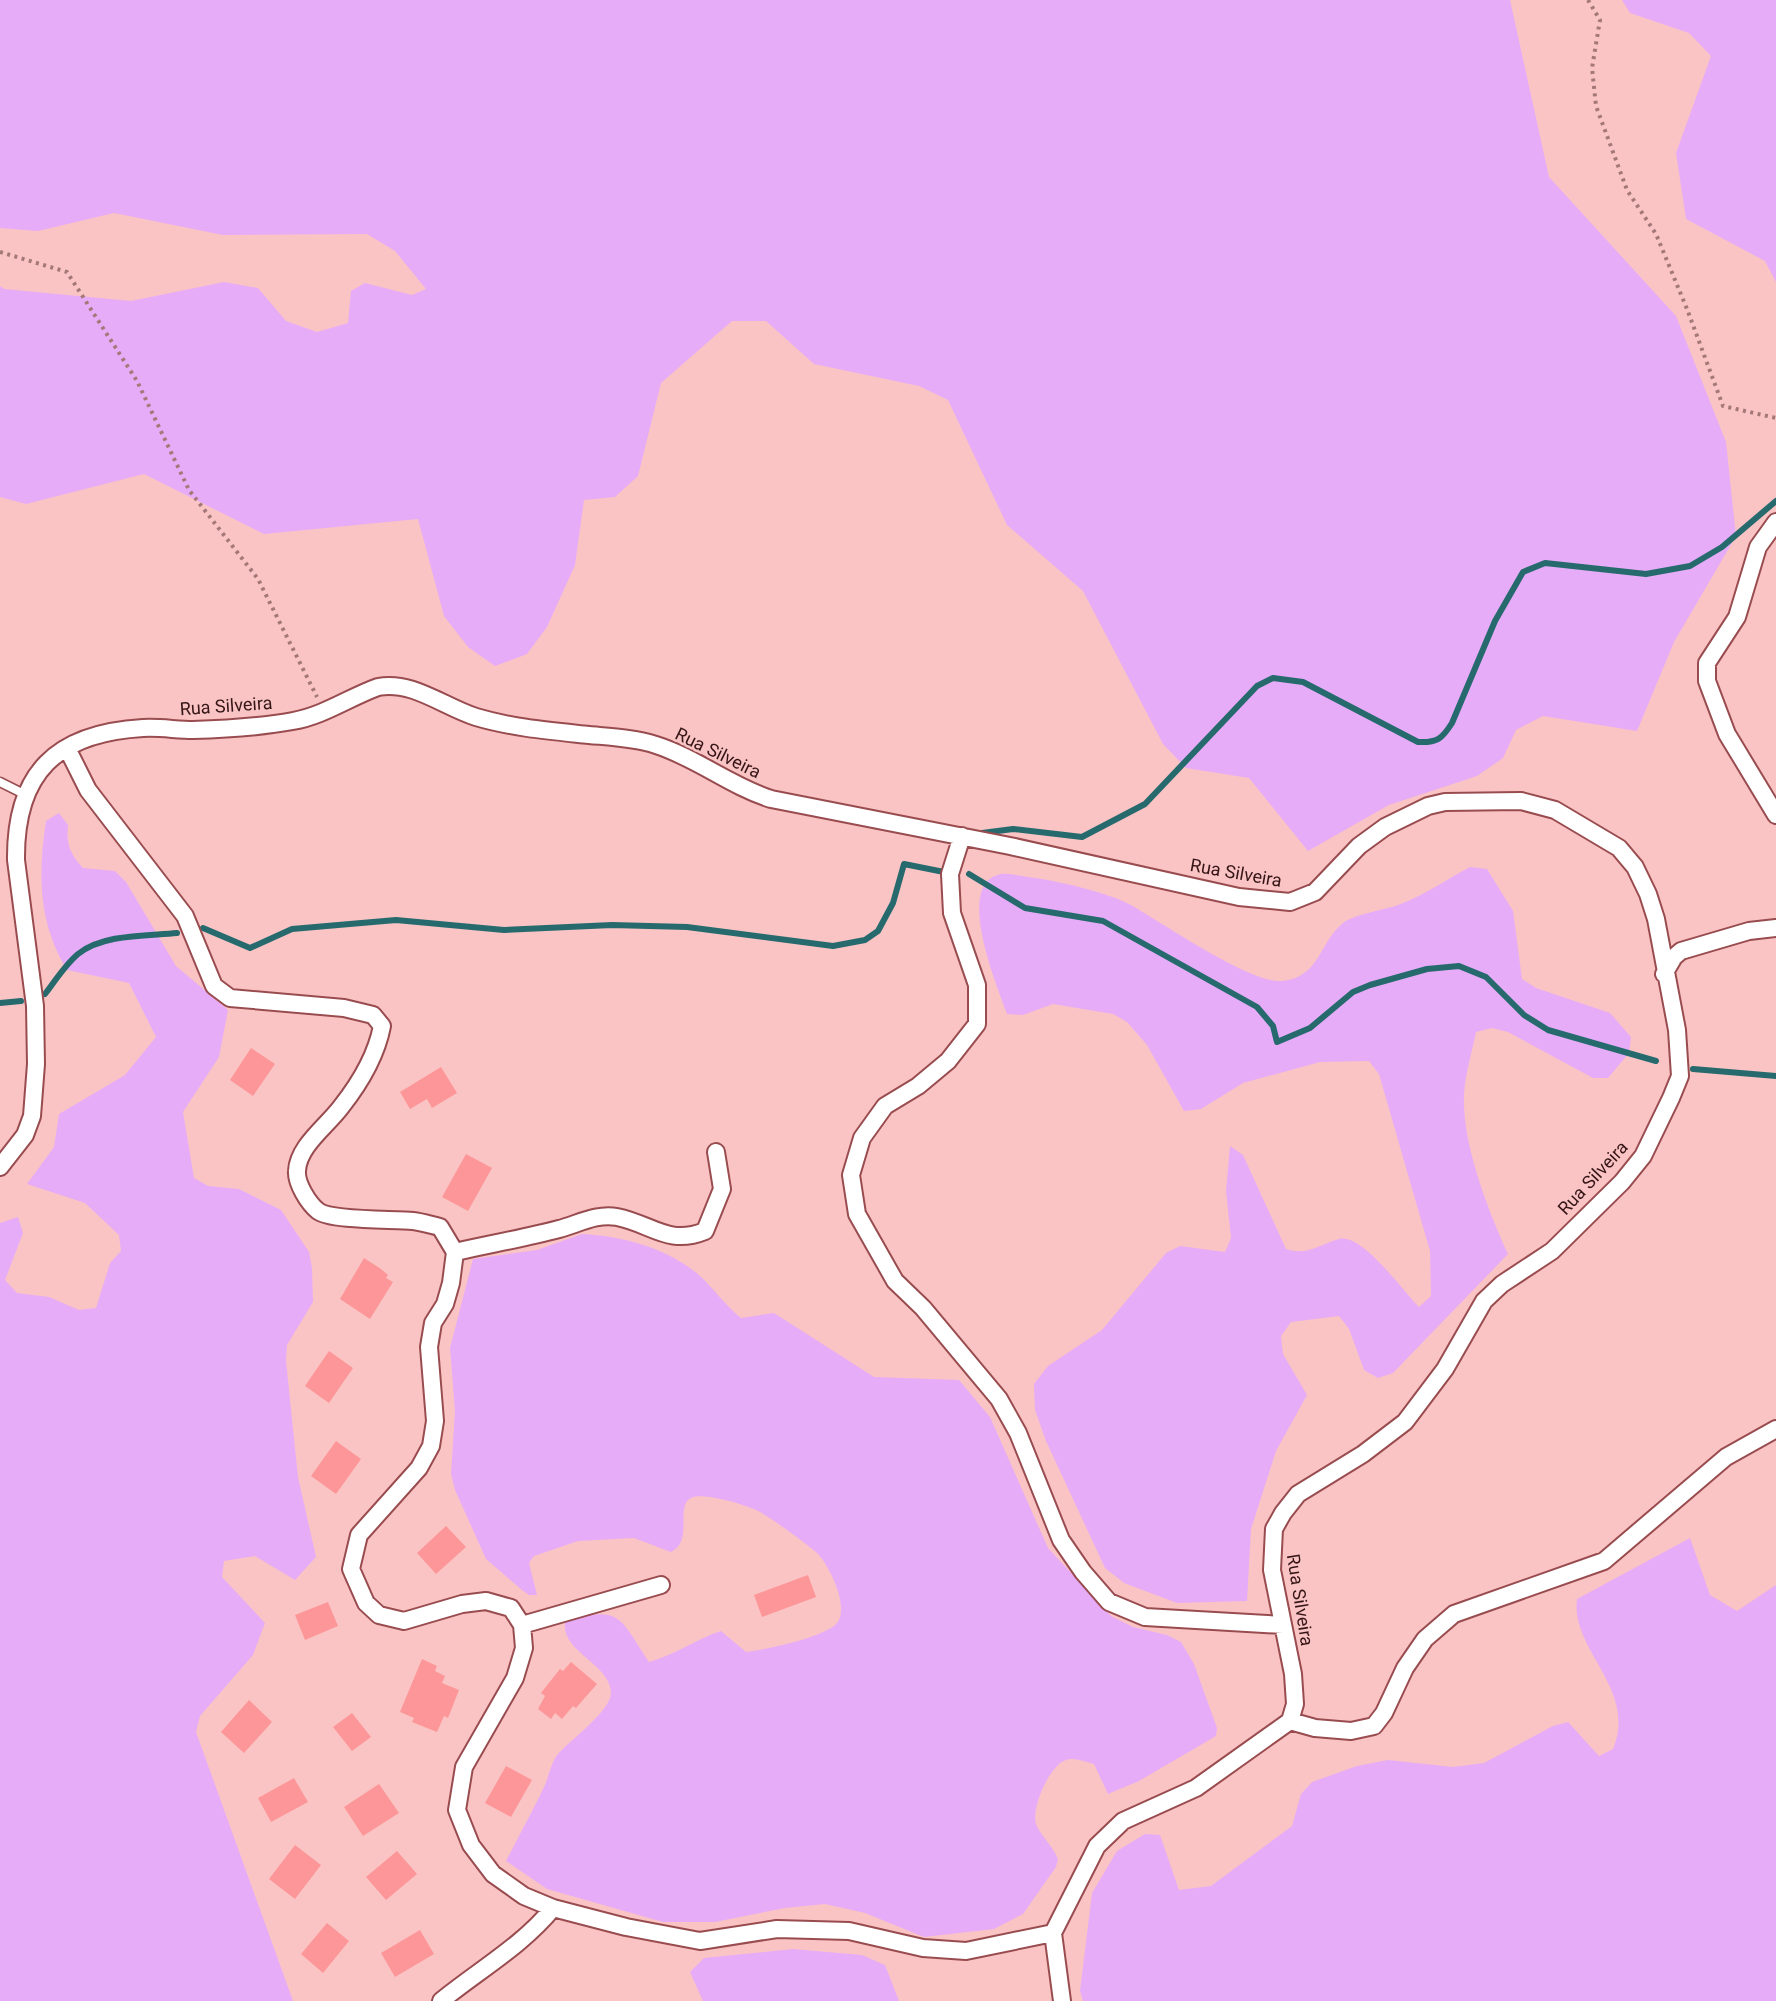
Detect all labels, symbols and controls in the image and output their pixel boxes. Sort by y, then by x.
street label: Rua Silveira [179,692,273,719]
street label: Rua Silveira [672,723,765,782]
street label: Rua Silveira [1189,854,1284,891]
street label: Rua Silveira [1553,1137,1632,1219]
street label: Rua Silveira [1283,1552,1318,1647]

